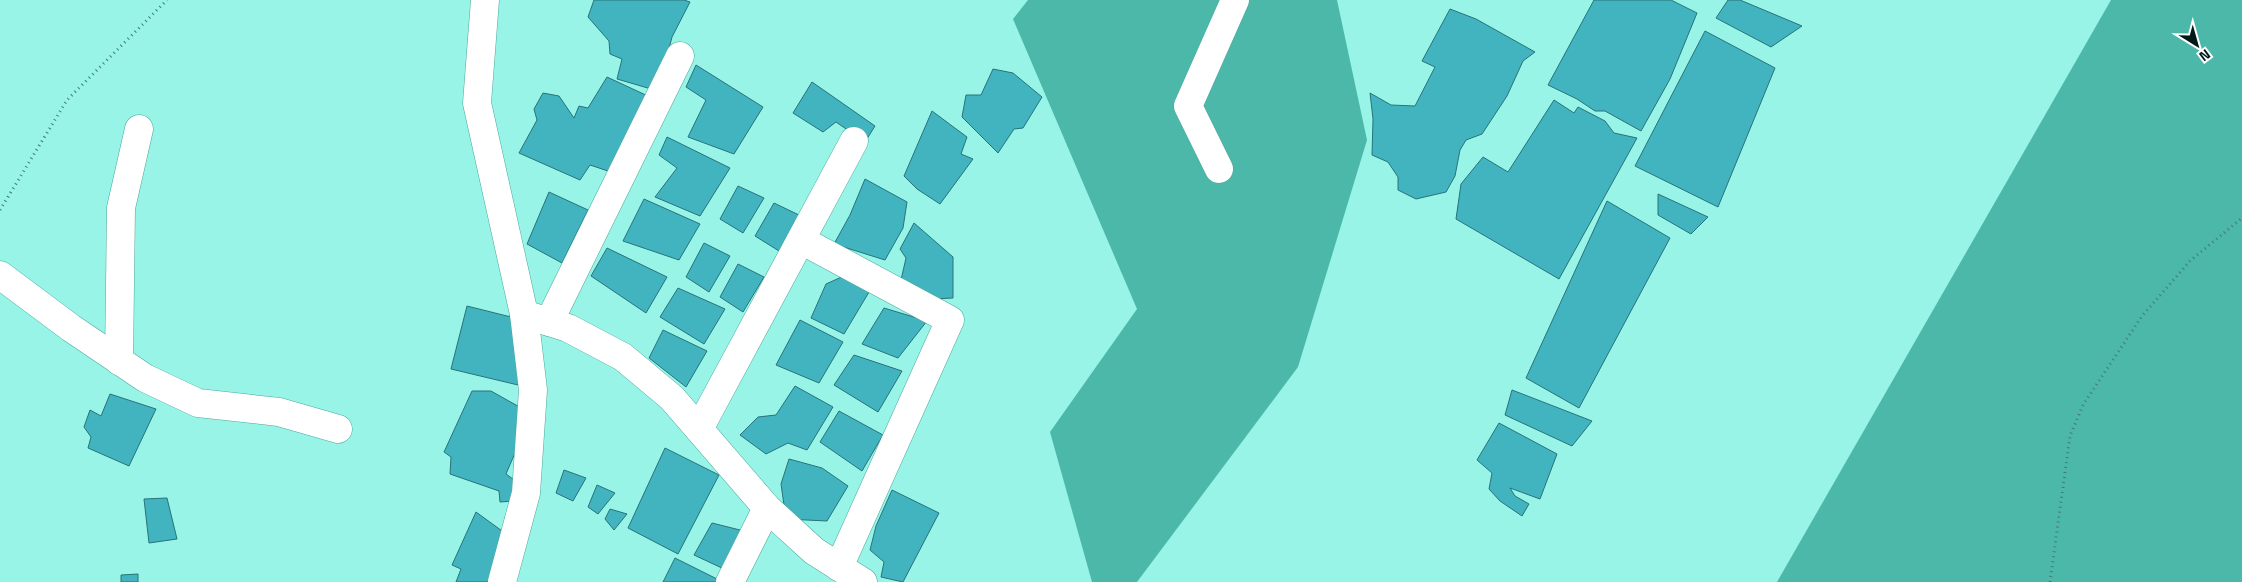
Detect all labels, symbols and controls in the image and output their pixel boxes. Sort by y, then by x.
north arrow [2172,20,2222,70]
text: N [2195,44,2215,67]

